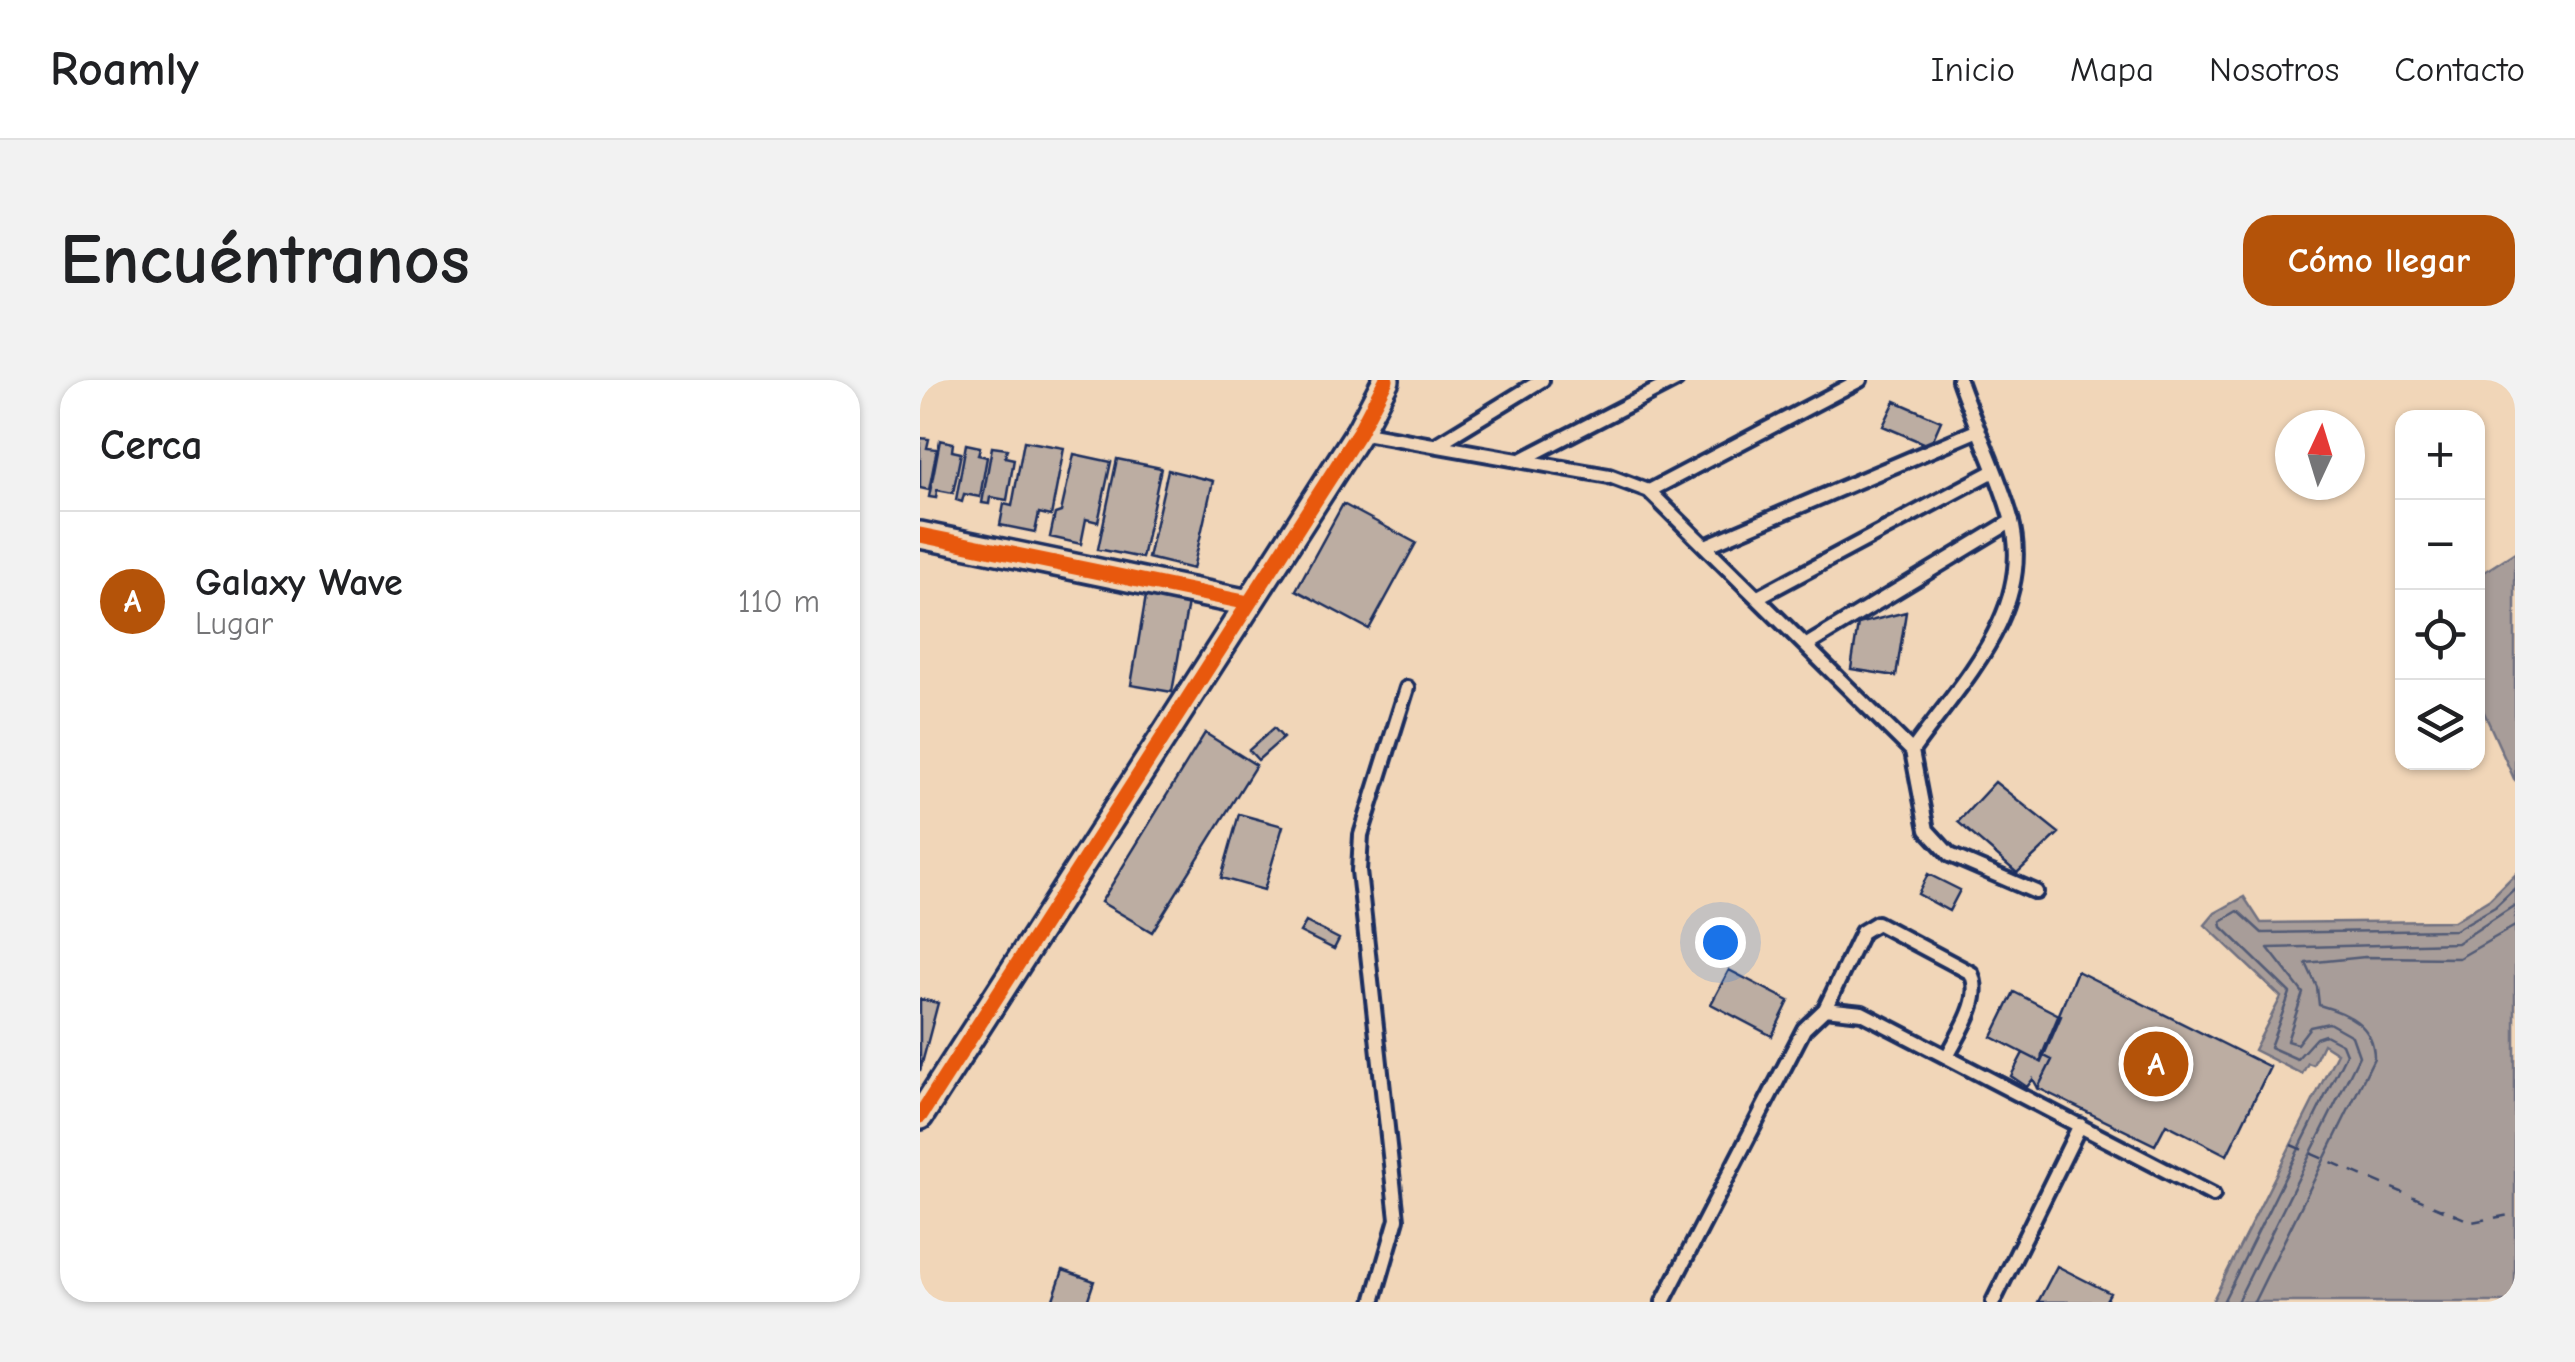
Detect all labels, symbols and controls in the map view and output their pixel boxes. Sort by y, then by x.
text: Roamly [50,42,199,97]
text: Inicio [1931,49,2015,90]
text: Mapa [2070,49,2154,90]
text: Nosotros [2209,49,2339,90]
text: Contacto [2394,49,2525,90]
button: Cómo llegar [2243,215,2515,306]
text: Encuéntranos [60,220,470,301]
north arrow [2275,410,2365,500]
map controls [2395,410,2485,770]
button: + [2395,410,2485,500]
text: Cerca [100,421,203,470]
button: − [2395,500,2485,590]
text: Galaxy Wave [195,561,403,605]
text: A [124,583,141,620]
text: 110 m [738,583,820,620]
button: locate [2395,590,2485,680]
text: Lugar [195,605,273,642]
button: layers [2395,680,2485,770]
your location [1695,917,1746,968]
pin: A [2124,1026,2188,1102]

